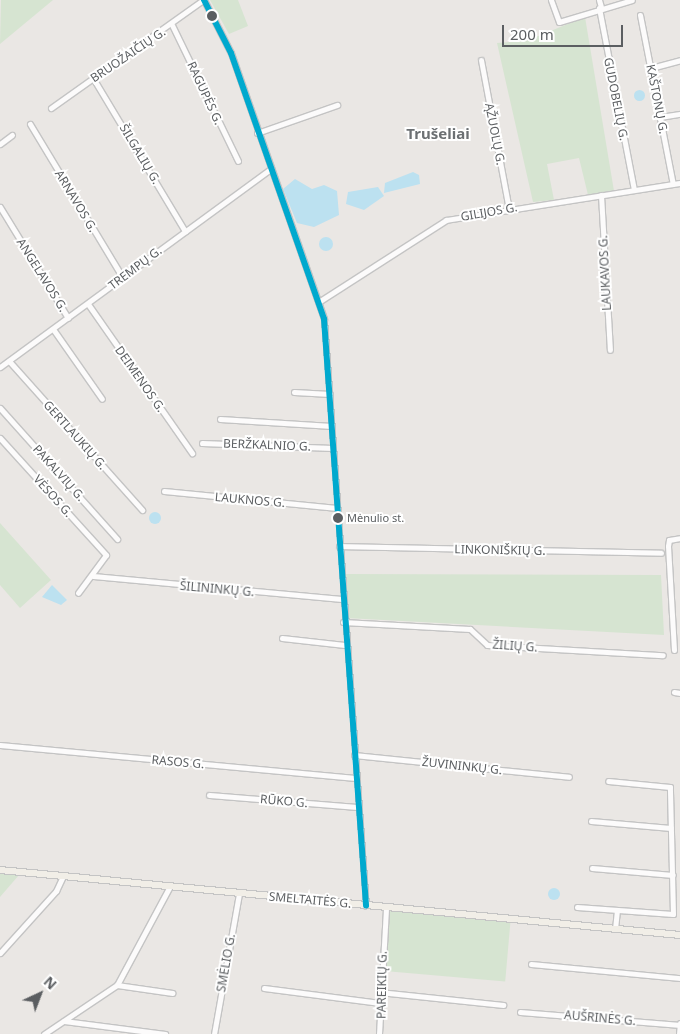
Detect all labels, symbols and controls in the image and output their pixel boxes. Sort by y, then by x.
unlabelled marker [207,11,217,21]
scale bar [505,15,626,47]
text: 200 m [510,24,554,44]
street label: BRUOŽAIČIŲ G. [88,25,168,85]
street label: GUDOBELIŲ G. [601,56,631,142]
street label: RAGUPĖS G. [184,59,226,127]
street label: KAŠTONŲ G. [643,63,671,135]
street label: ĄŽUOLŲ G. [482,102,508,166]
street label: ŠILGALIŲ G. [116,121,164,187]
district label: Trušeliai [406,125,470,143]
street label: ARNAVOS G. [52,167,100,235]
street label: GILIJOS G. [459,200,519,224]
street label: LAUKAVOS G. [596,235,614,311]
street label: ANGELAVOS G. [14,236,70,314]
street label: TREMPŲ G. [106,243,164,293]
street label: DEIMENOS G. [112,343,168,415]
street label: GERTLAUKIŲ G. [40,398,110,472]
street label: BERŽKALNIO G. [223,436,311,454]
street label: PAKALVIŲ G. [30,442,88,504]
street label: VĖSOS G. [30,472,76,520]
street label: LAUKNOS G. [214,490,286,510]
place label: Mėnulio st. [347,511,404,525]
marker: Mėnulio st. [333,513,343,523]
street label: LINKONIŠKIŲ G. [454,542,546,558]
street label: ŠILININKŲ G. [179,579,255,599]
street label: ŽILIŲ G. [492,637,538,655]
street label: RASOS G. [151,753,205,771]
street label: ŽUVININKŲ G. [421,755,503,777]
street label: RŪKO G. [260,792,308,810]
street label: SMELTAITĖS G. [268,889,352,911]
street label: SMĖLIO G. [214,933,238,993]
street label: PAREIKIŲ G. [374,951,390,1019]
north arrow [15,969,65,1019]
text: N [40,972,61,993]
street label: AUŠRINĖS G. [564,1008,636,1028]

